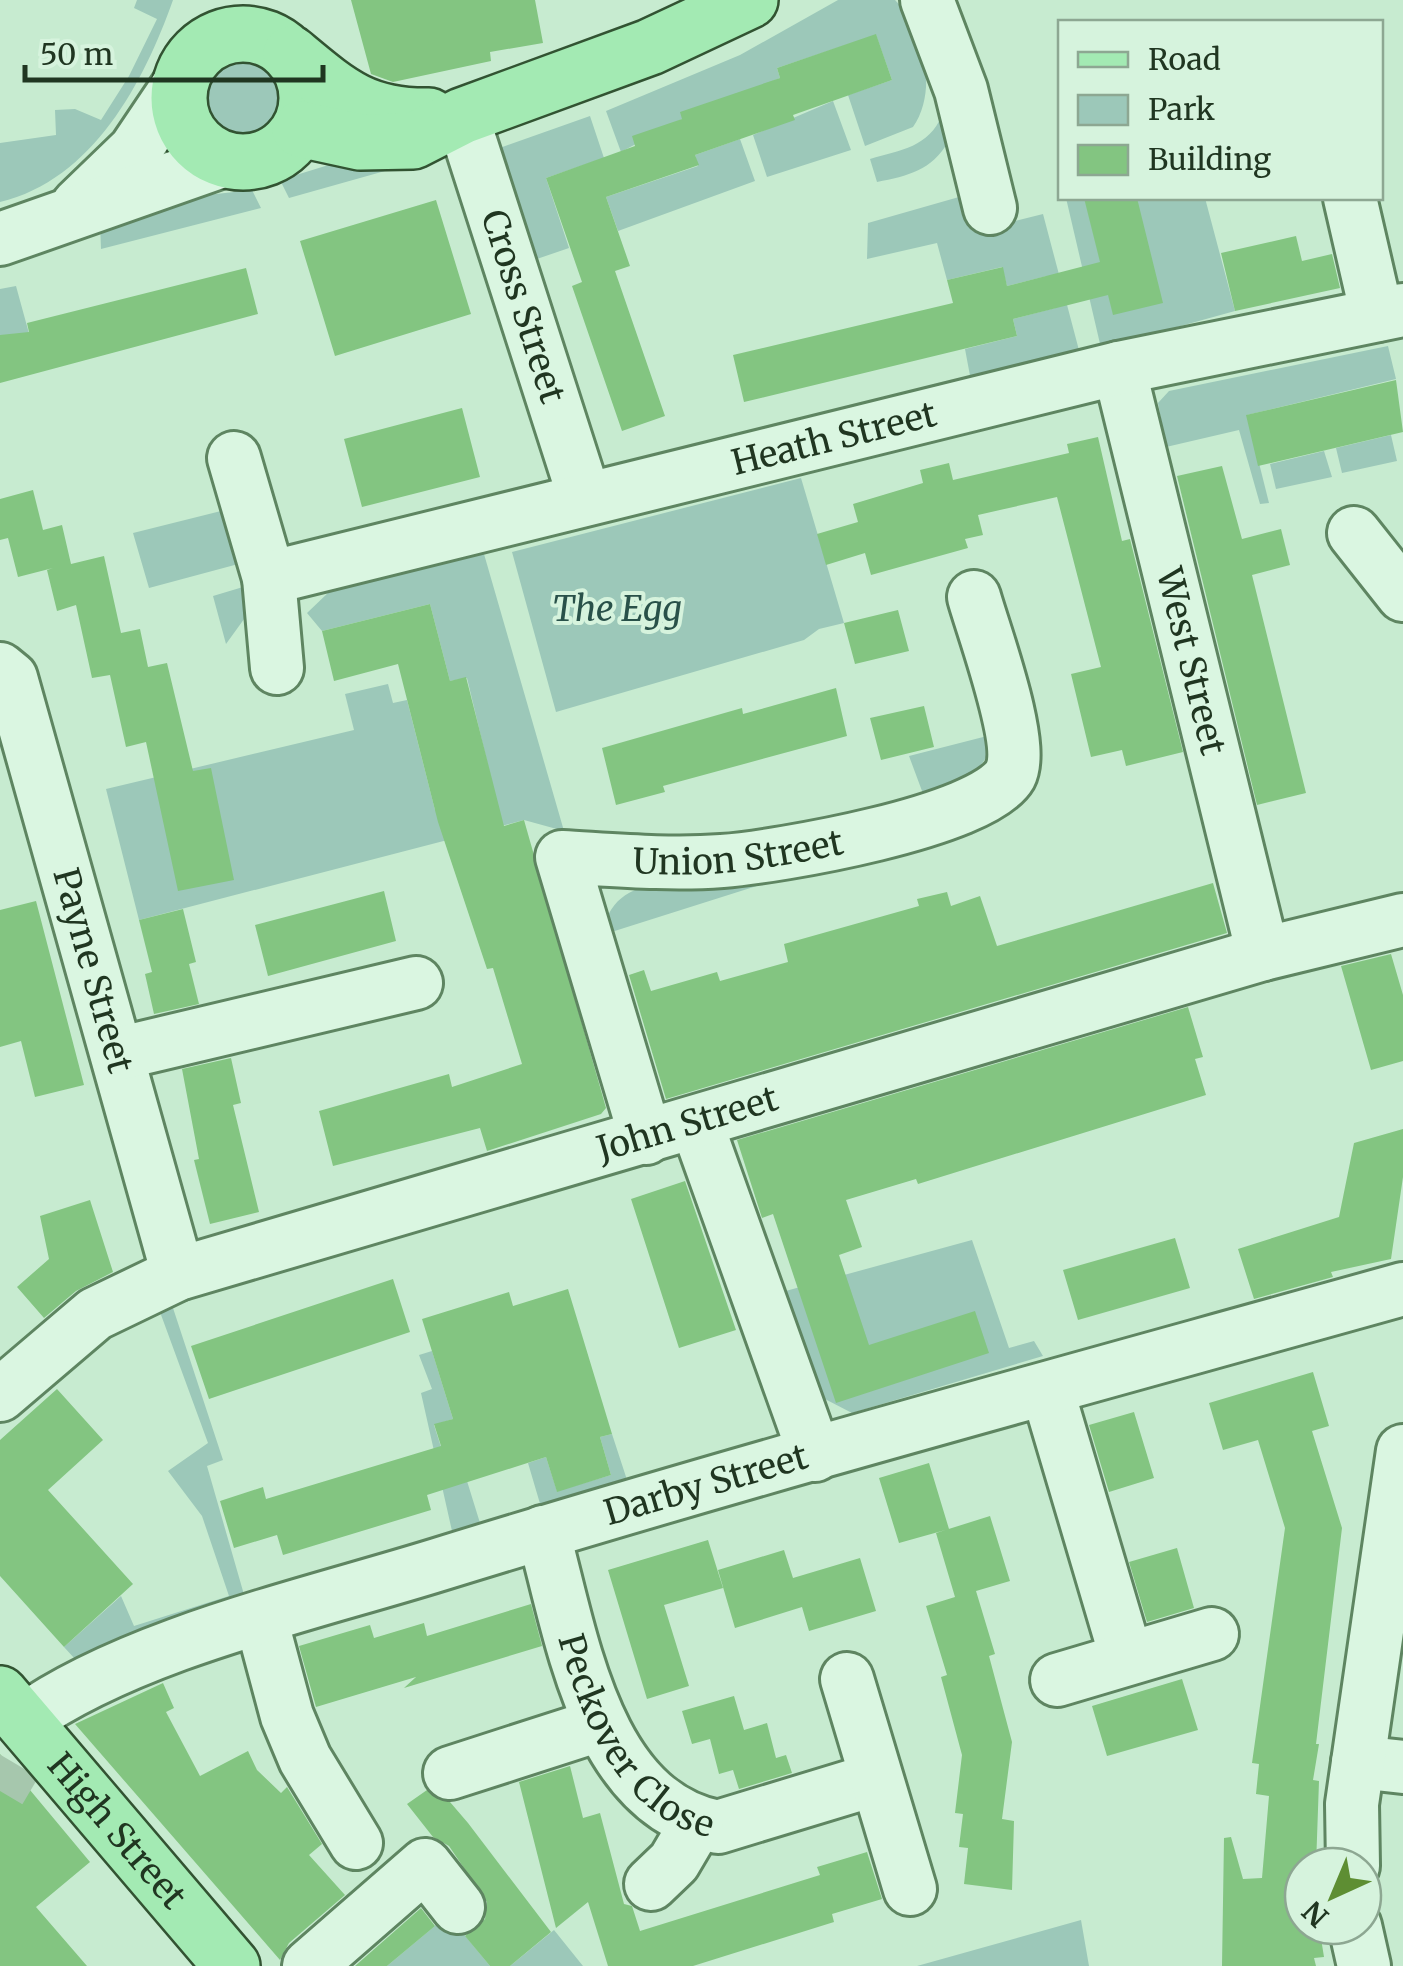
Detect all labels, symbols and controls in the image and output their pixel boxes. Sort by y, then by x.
scale bar [25,20,322,82]
legend [1058,20,1383,200]
text: 50 m [40,35,113,73]
text: Road [1148,40,1221,78]
text: Park [1148,90,1215,128]
text: Building [1148,140,1271,178]
street label: Cross Street [472,204,575,409]
street label: Heath Street [727,392,941,485]
street label: West Street [1147,562,1235,760]
park label: The Egg [552,587,682,631]
street label: Union Street [632,820,847,885]
street label: Payne Street [43,863,143,1078]
street label: John Street [591,1076,783,1172]
street label: Darby Street [599,1434,813,1535]
street label: Peckover Close [548,1629,719,1847]
street label: High Street [38,1744,196,1918]
north arrow [1283,1846,1383,1946]
text: N [1295,1893,1336,1935]

